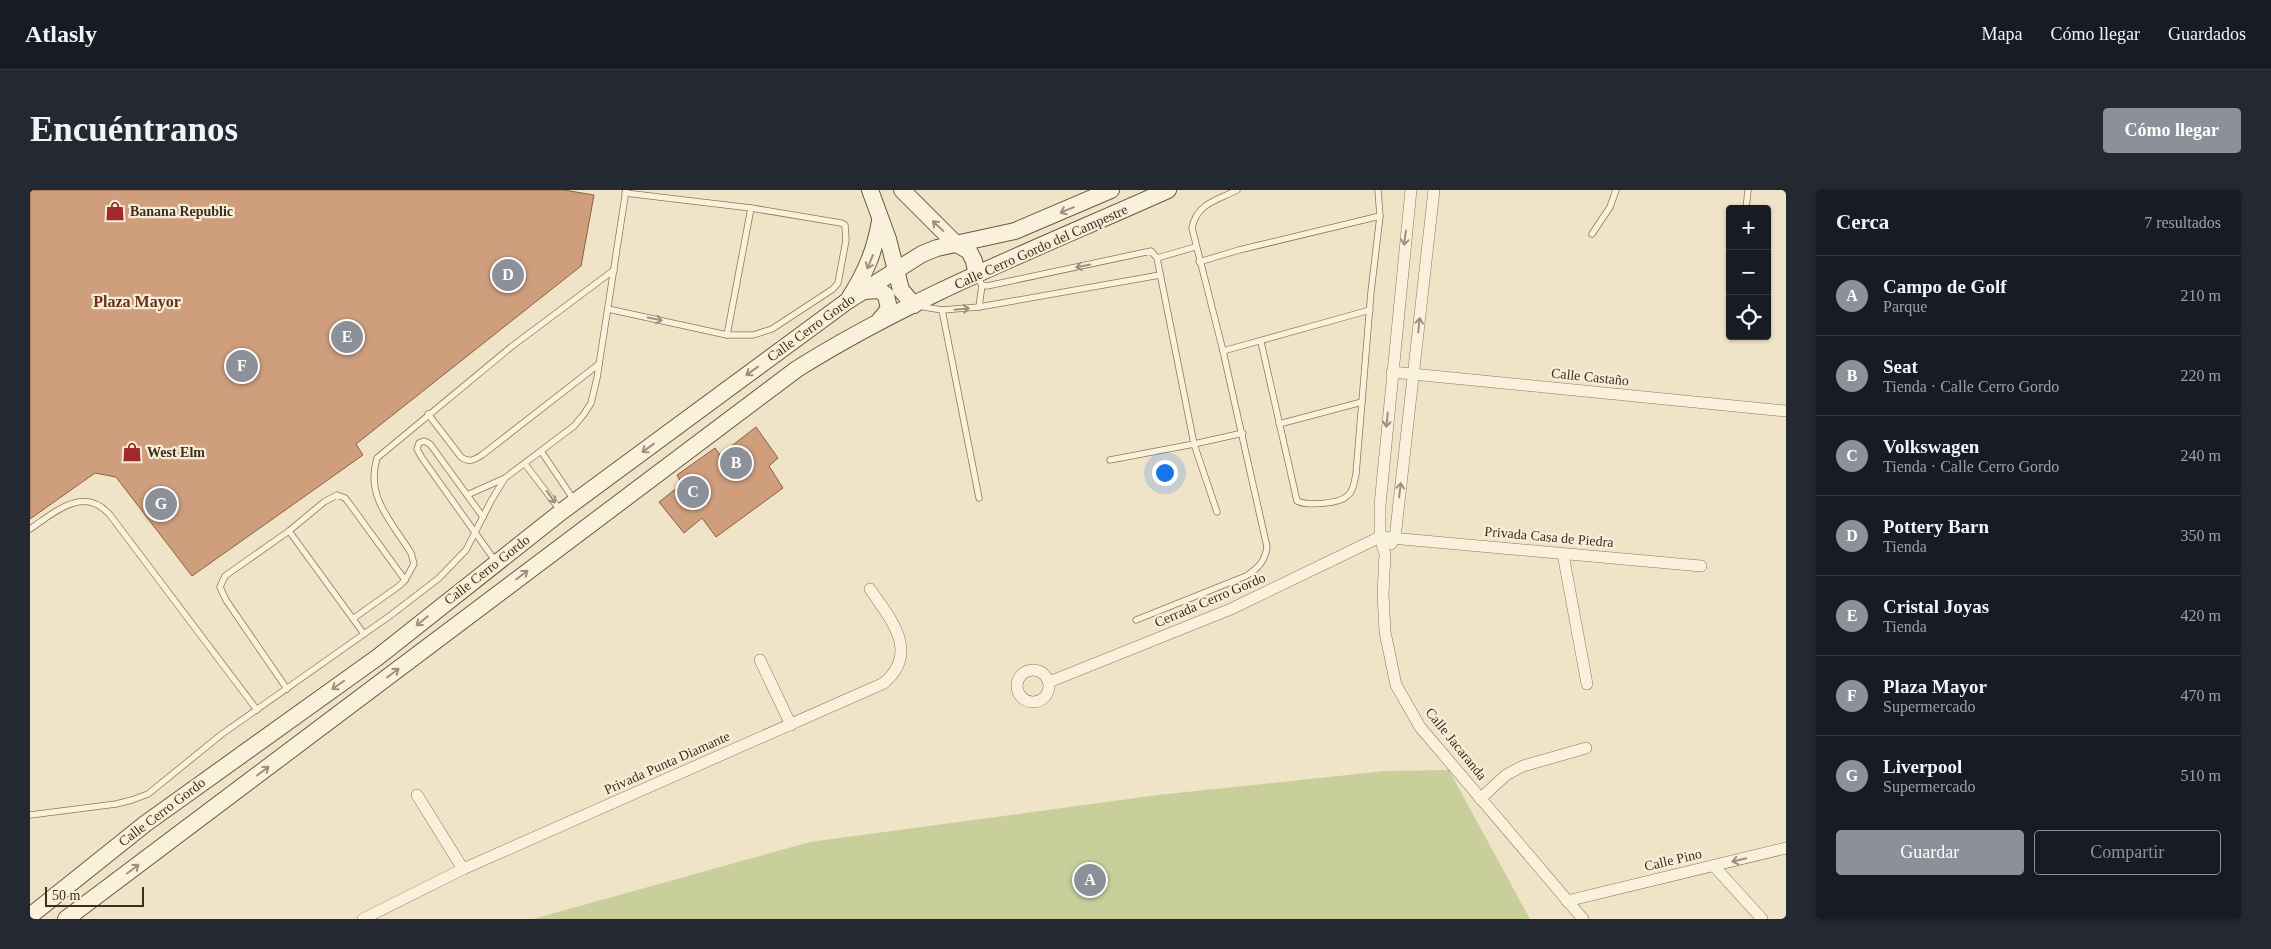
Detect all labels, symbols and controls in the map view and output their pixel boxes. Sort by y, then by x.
text: Atlasly [25,21,97,47]
text: Mapa [1982,24,2023,44]
text: Cómo llegar [2051,24,2140,44]
text: Guardados [2168,24,2246,44]
button: Cómo llegar [2103,108,2241,153]
text: Encuéntranos [30,110,238,149]
shop icon: Banana Republic [104,200,126,222]
street label: Calle Cerro Gordo del Campestre [952,202,1130,292]
place label: Banana Republic [130,204,233,219]
map controls [1726,205,1771,340]
button: + [1726,205,1771,250]
one-way arrow [1060,206,1075,216]
text: Cerca [1836,210,1889,234]
text: 7 resultados [2144,214,2221,231]
one-way arrow [931,220,944,232]
one-way arrow [1400,230,1410,246]
button: − [1726,250,1771,295]
one-way arrow [865,253,874,269]
pin: D [492,256,524,294]
one-way arrow [1075,261,1091,271]
text: Campo de Golf [1883,276,2007,297]
text: A [1846,287,1858,304]
text: 210 m [2181,287,2221,304]
street label: Calle Cerro Gordo [764,291,858,365]
district label: Plaza Mayor [93,293,181,311]
button: locate [1726,295,1771,340]
text: Parque [1883,298,1927,315]
one-way arrow [954,304,970,314]
one-way arrow [647,315,663,324]
pin: E [331,318,363,356]
one-way arrow [1414,318,1424,334]
pin: F [226,347,258,385]
text: Seat [1883,356,1918,377]
street label: Calle Castaño [1550,365,1630,389]
one-way arrow [745,366,759,376]
text: B [1847,367,1857,384]
text: 220 m [2181,367,2221,384]
text: Tienda · Calle Cerro Gordo [1883,378,2059,395]
one-way arrow [1382,412,1392,428]
text: Volkswagen [1883,436,1979,457]
shop icon: West Elm [121,441,143,463]
one-way arrow [641,443,655,453]
pin: B [720,444,752,482]
place label: West Elm [147,445,205,460]
text: C [1846,447,1858,464]
text: 240 m [2181,447,2221,464]
text: Tienda · Calle Cerro Gordo [1883,458,2059,475]
your location [1152,460,1178,486]
pin: C [677,473,709,511]
one-way arrow [1395,482,1405,498]
pin: G [145,485,177,523]
one-way arrow [546,490,556,504]
text: Pottery Barn [1883,516,1989,537]
street label: Privada Casa de Piedra [1484,524,1615,550]
text: D [1846,527,1858,544]
text: 350 m [2181,527,2221,544]
street label: Calle Cerro Gordo [441,532,533,608]
text: Tienda [1883,538,1927,555]
one-way arrow [515,569,528,580]
street label: Cerrada Cerro Gordo [1152,570,1268,630]
text: Cristal Joyas [1883,596,1989,617]
text: E [1847,607,1857,624]
text: 420 m [2181,607,2221,624]
one-way arrow [416,616,429,627]
text: Tienda [1883,618,1927,635]
one-way arrow [386,668,400,678]
text: Plaza Mayor [1883,676,1987,697]
one-way arrow [331,680,345,690]
text: F [1847,687,1857,704]
text: 470 m [2181,687,2221,704]
text: Supermercado [1883,698,1975,715]
street label: Calle Jacaranda [1422,705,1490,784]
street label: Privada Punta Diamante [602,728,732,798]
text: Liverpool [1883,756,1962,777]
one-way arrow [256,766,270,776]
text: G [1846,767,1858,784]
text: 510 m [2181,767,2221,784]
street label: Calle Cerro Gordo [116,775,208,849]
text: Supermercado [1883,778,1975,795]
button: Guardar [1836,830,2024,875]
button: Compartir [2034,830,2221,875]
street label: Calle Pino [1643,846,1703,874]
one-way arrow [1731,855,1747,865]
pin: A [1074,861,1106,899]
one-way arrow [126,863,139,874]
scale bar [45,884,144,907]
text: 50 m [52,888,80,903]

